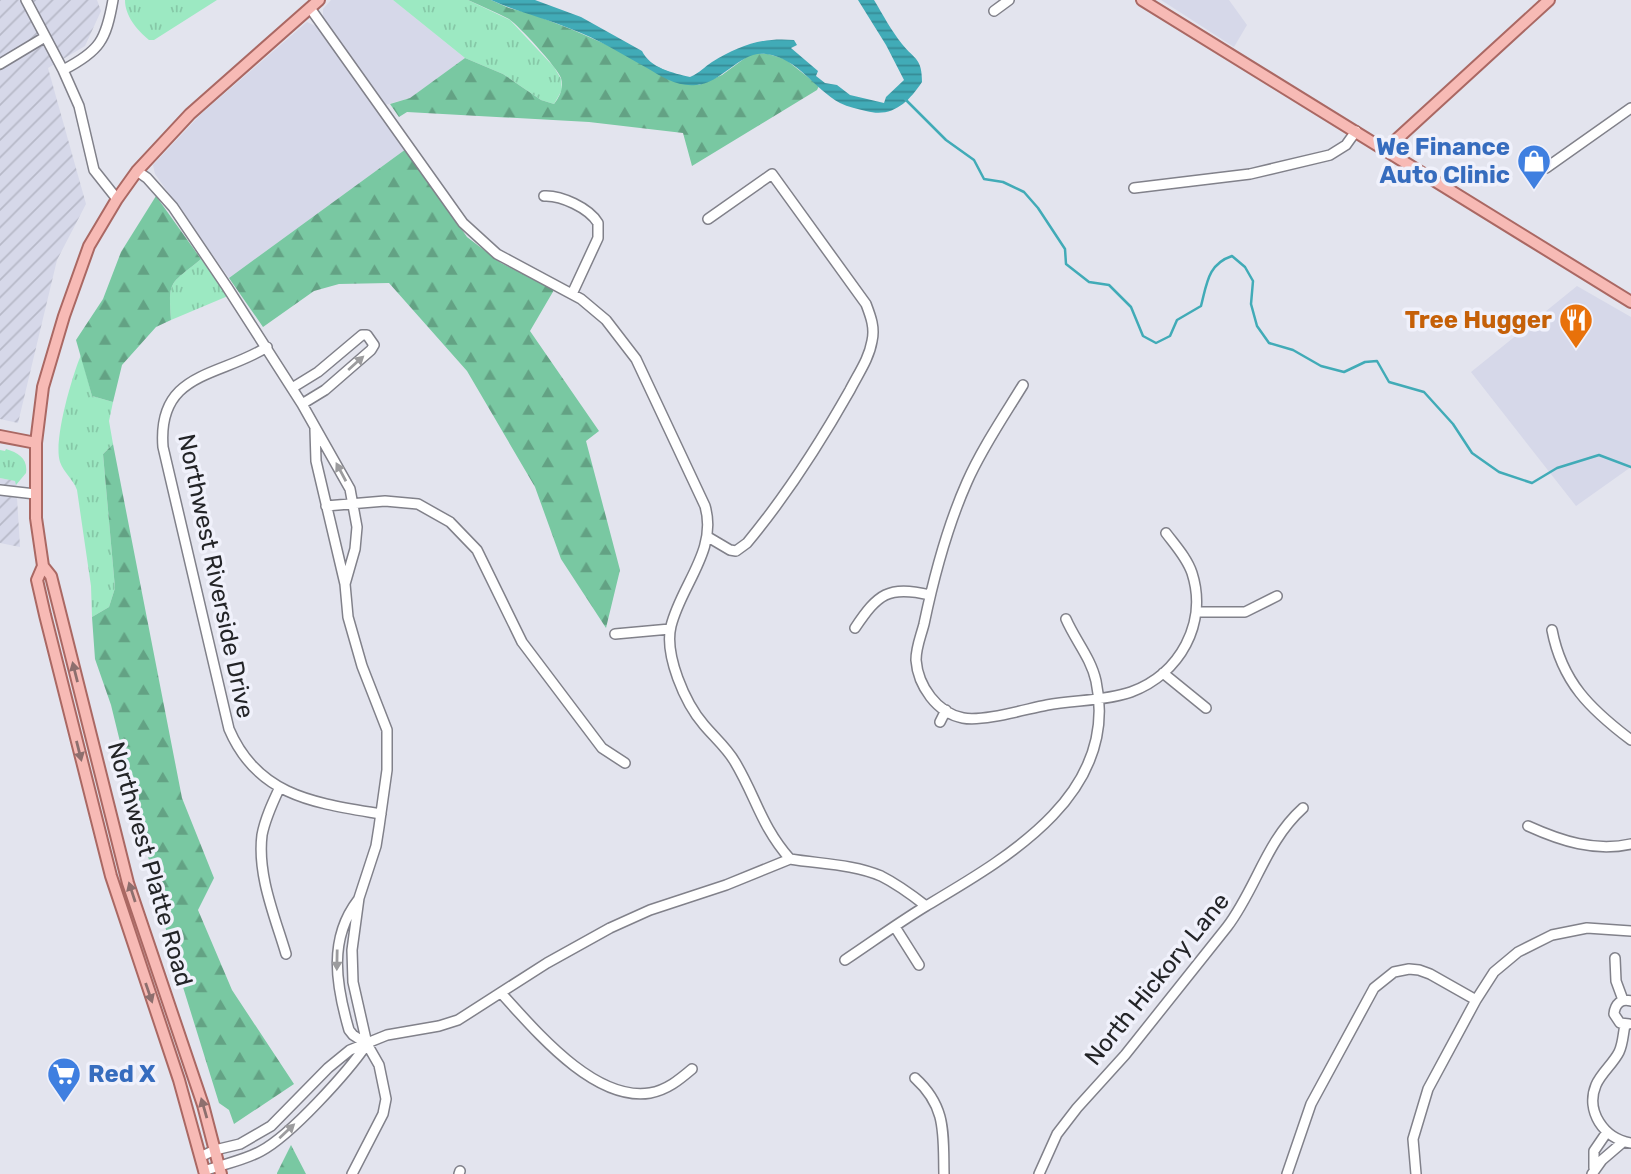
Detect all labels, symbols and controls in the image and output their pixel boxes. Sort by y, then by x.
place label: We Finance Auto Clinic [1376,133,1510,189]
shop icon: We Finance Auto Clinic [1515,142,1553,191]
restaurant icon: Tree Hugger [1557,301,1595,350]
place label: Tree Hugger [1405,306,1552,334]
one-way arrow [348,356,365,371]
street label: Northwest Riverside Drive [172,431,260,721]
one-way arrow [335,462,347,482]
one-way arrow [69,661,80,683]
street label: Northwest Platte Road [102,739,198,989]
one-way arrow [74,740,85,762]
one-way arrow [126,882,136,903]
street label: North Hickory Lane [1079,887,1235,1071]
one-way arrow [332,950,343,972]
one-way arrow [144,982,155,1003]
supermarket icon: Red X [45,1055,83,1104]
place label: Red X [88,1060,156,1088]
one-way arrow [198,1097,208,1118]
one-way arrow [278,1124,295,1140]

